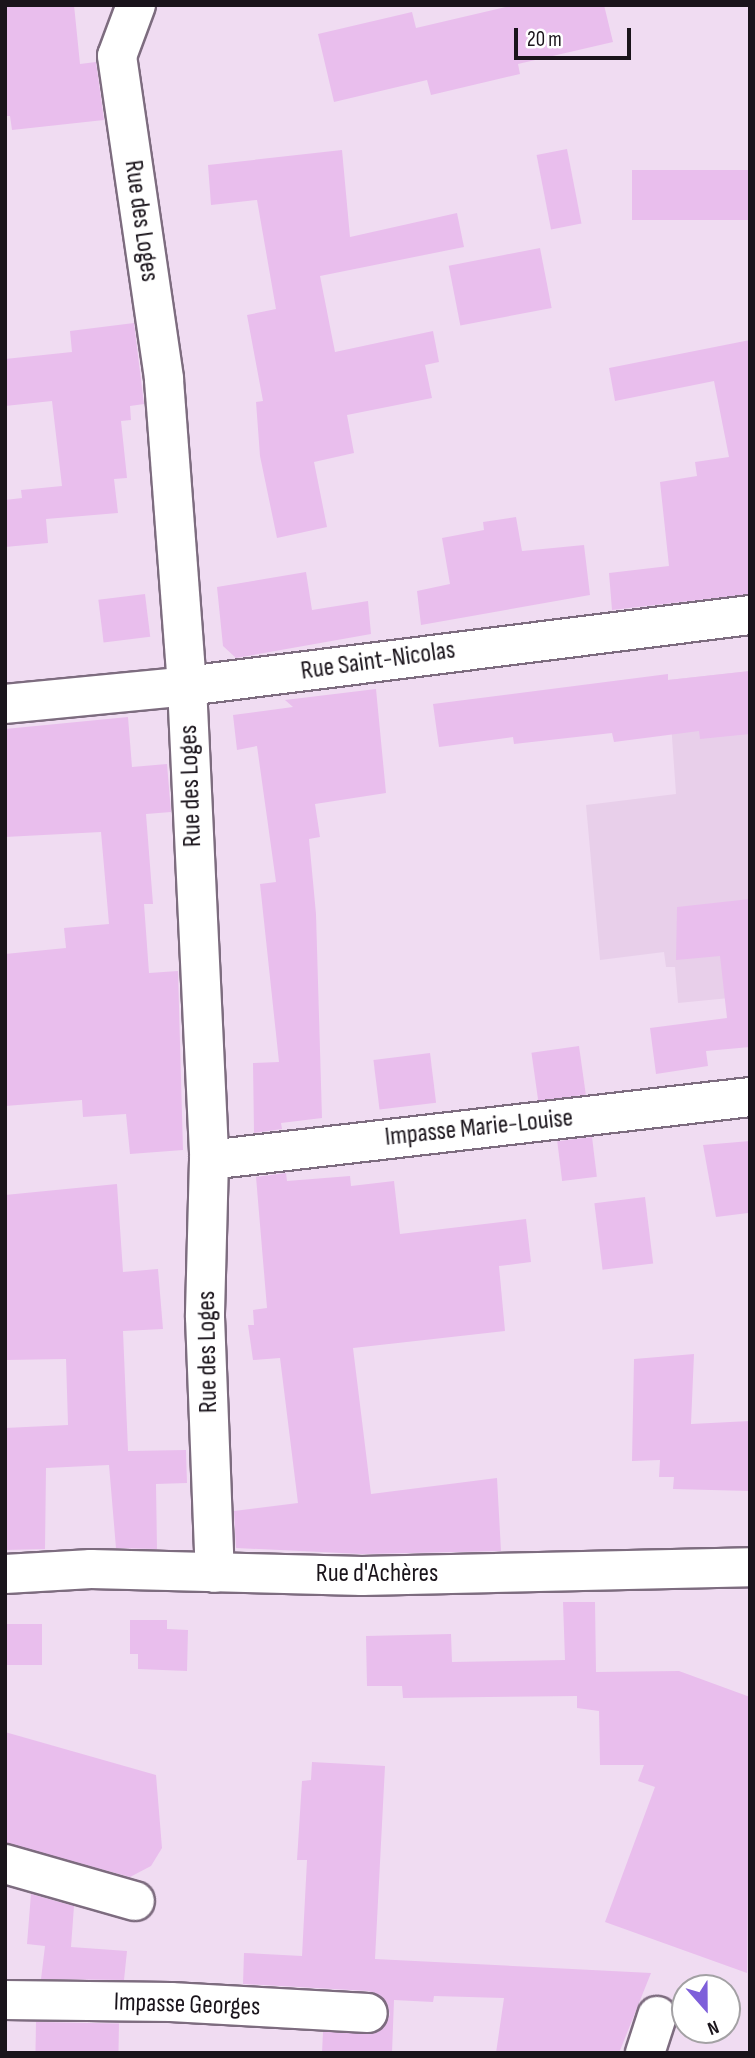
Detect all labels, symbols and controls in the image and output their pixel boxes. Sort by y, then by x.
scale bar [517,14,634,58]
text: 20 m [527,27,562,52]
street label: Rue des Loges [117,158,165,284]
street label: Rue Saint-Nicolas [299,635,457,687]
street label: Rue des Loges [173,724,209,848]
street label: Impasse Marie-Louise [383,1103,575,1153]
street label: Rue des Loges [191,1291,225,1413]
street label: Rue d'Achères [316,1558,438,1590]
north arrow [671,1974,741,2044]
street label: Impasse Georges [113,1987,261,2023]
text: N [704,2015,722,2040]

